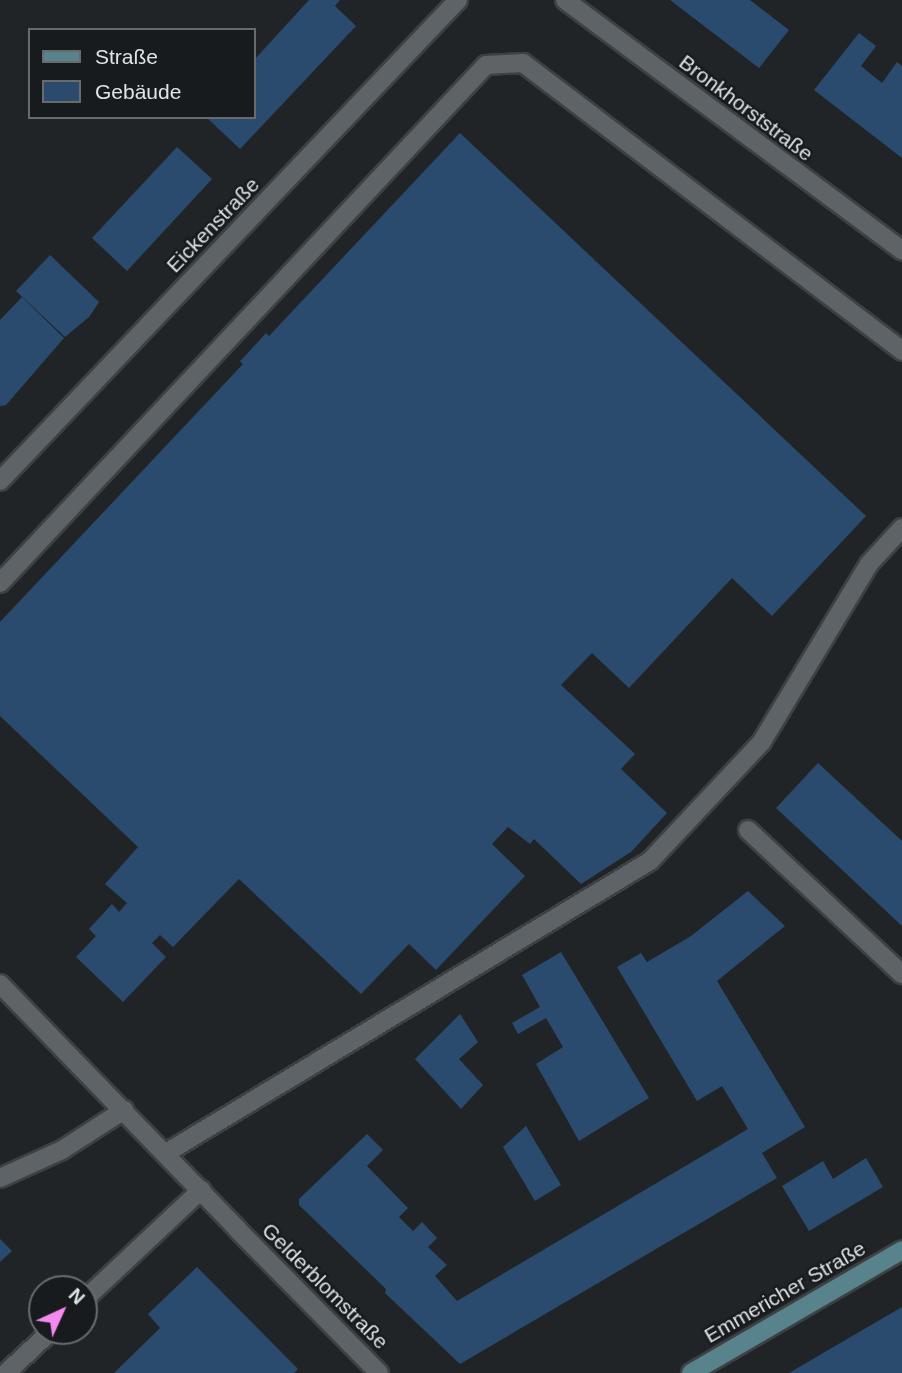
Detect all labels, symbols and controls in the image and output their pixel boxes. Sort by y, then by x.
legend [28,28,256,119]
text: Straße [95,45,158,68]
street label: Bronkhorststraße [674,49,818,167]
text: Gebäude [95,80,181,103]
street label: Eickenstraße [161,172,265,278]
street label: Gelderblomstraße [257,1218,393,1354]
street label: Emmericher Straße [700,1236,870,1348]
north arrow [28,1275,98,1345]
text: N [65,1284,89,1308]

